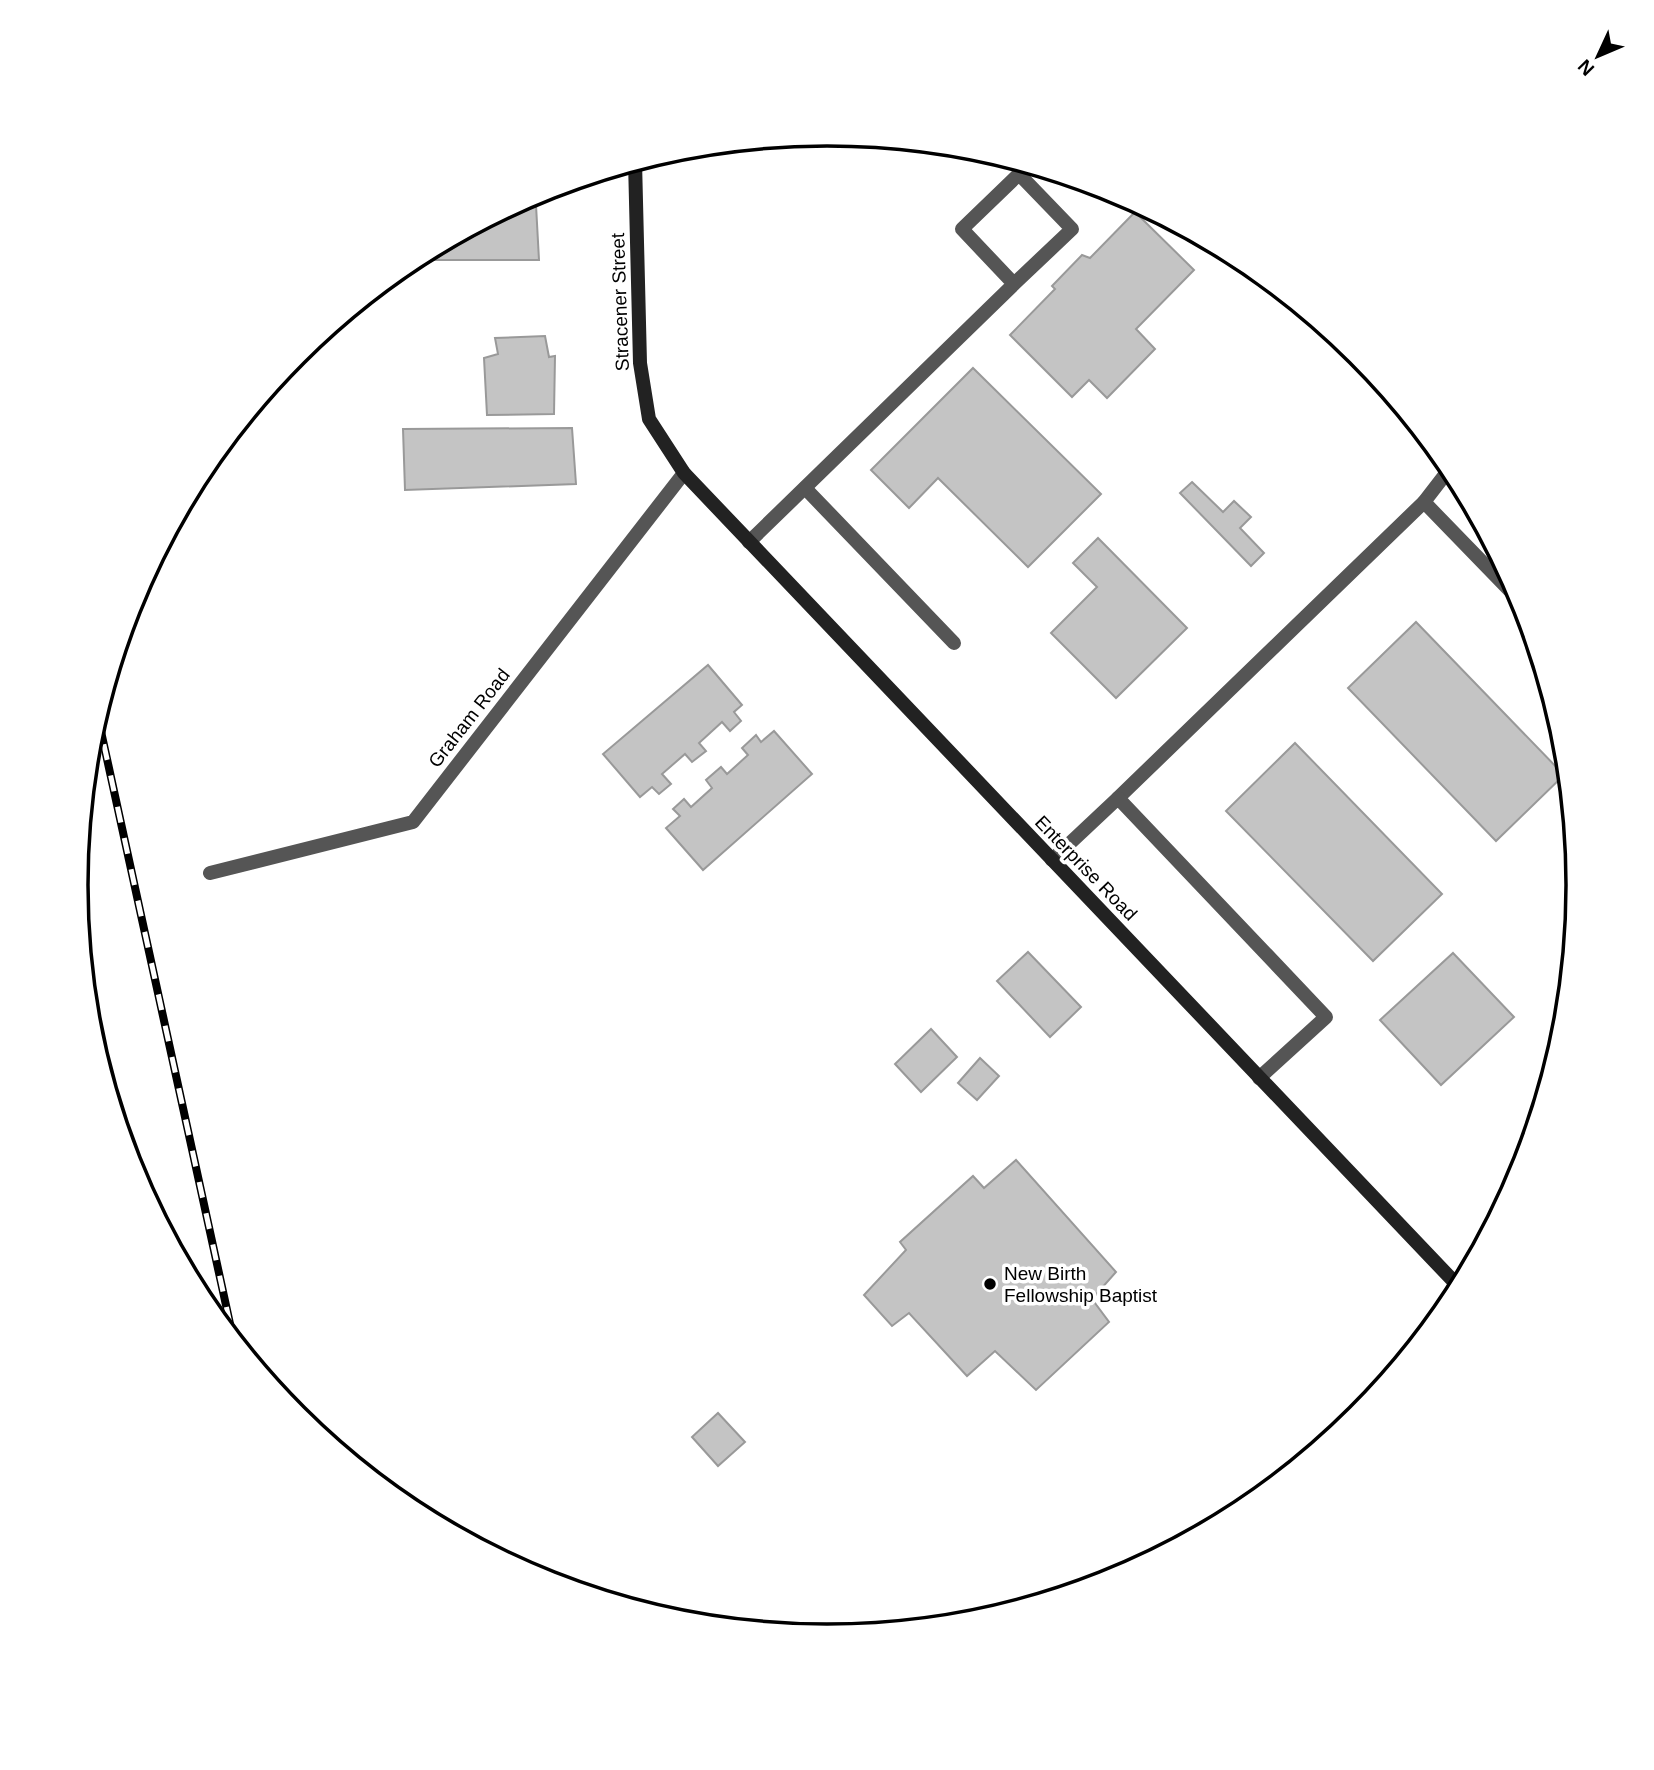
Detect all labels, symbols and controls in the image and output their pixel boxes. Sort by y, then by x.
north arrow [1563,21,1633,91]
text: N [1574,55,1598,80]
street label: Stracener Street [607,232,633,371]
street label: Graham Road [424,665,514,771]
street label: Enterprise Road [1031,811,1141,925]
place label: New Birth Fellowship Baptist [1004,1263,1158,1306]
marker: New Birth Fellowship Baptist [982,1276,998,1292]

